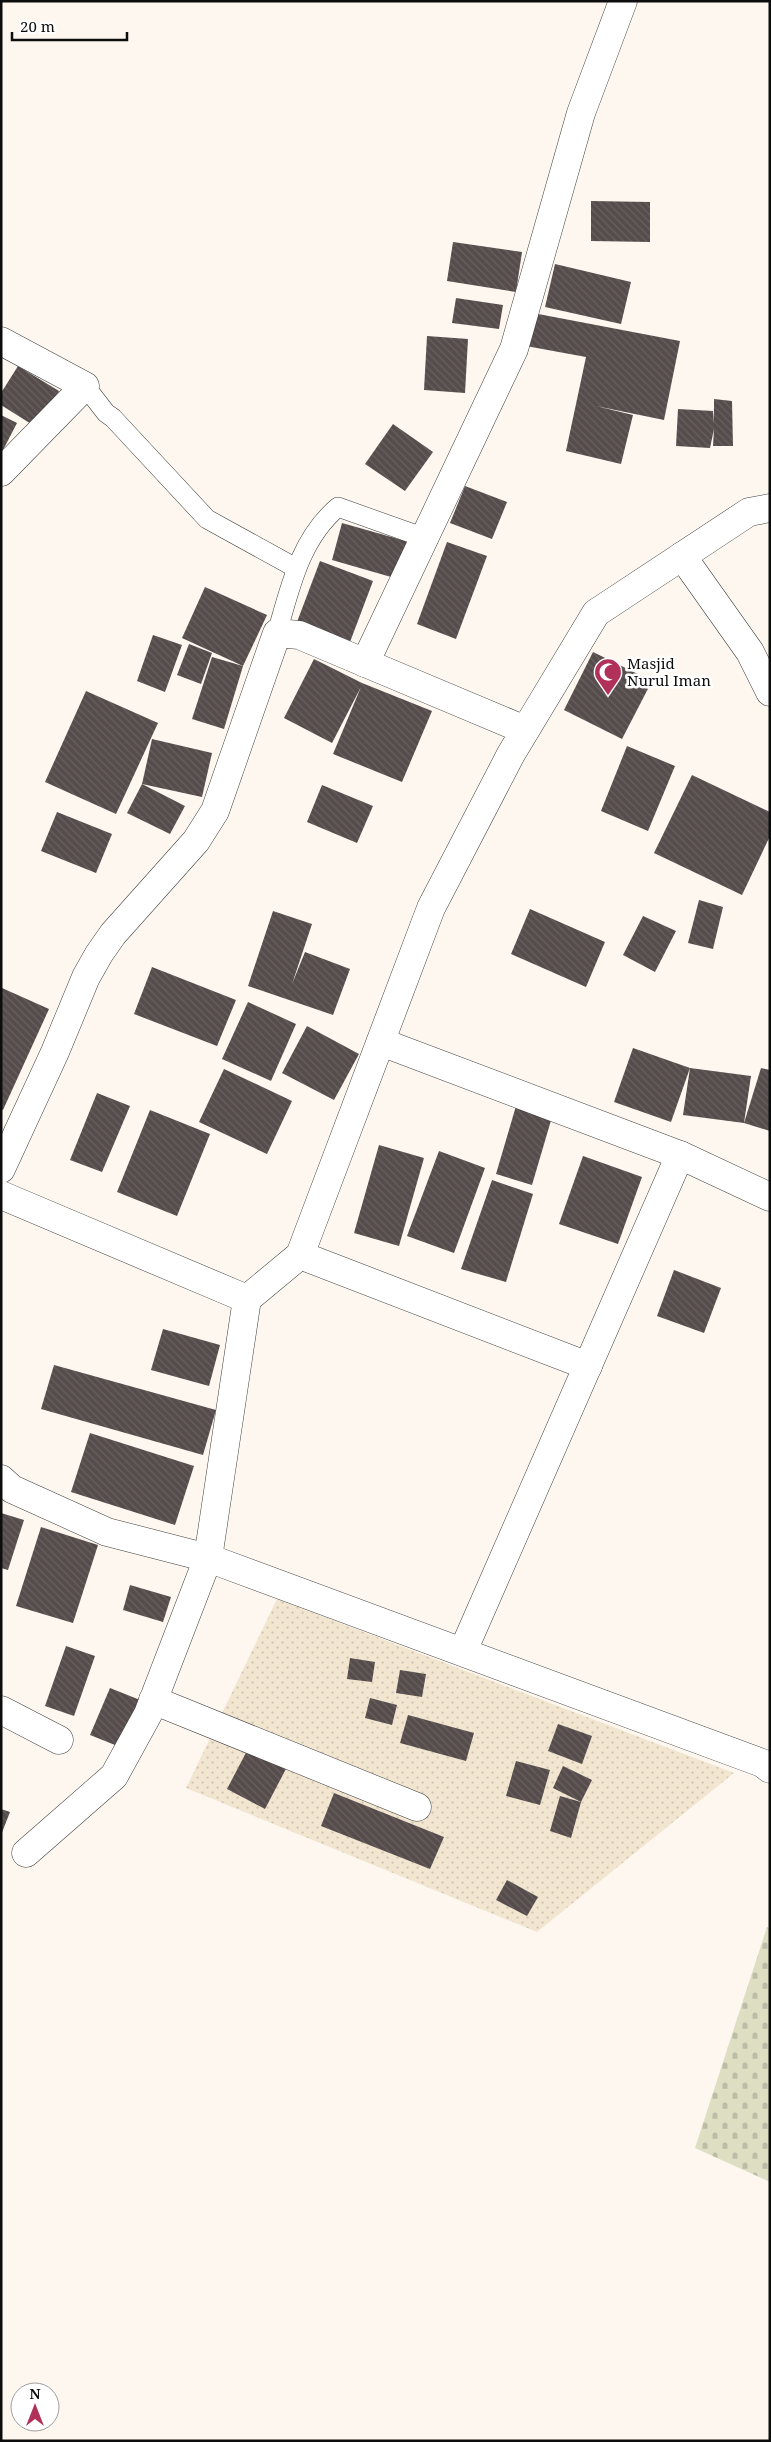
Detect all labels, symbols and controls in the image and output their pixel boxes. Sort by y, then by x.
scale bar [12,10,128,42]
text: 20 m [20,16,55,36]
place label: Masjid Nurul Iman [627,653,711,690]
mosque icon: Masjid Nurul Iman [593,657,623,696]
north arrow [10,2382,60,2432]
text: N [29,2384,41,2403]

